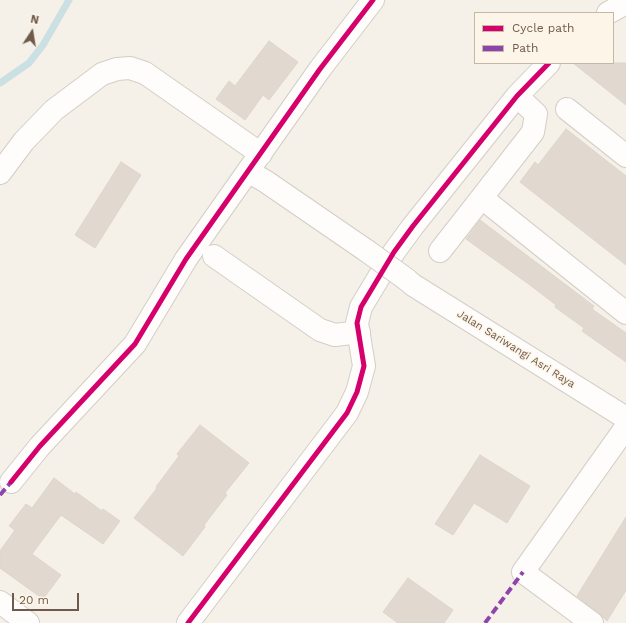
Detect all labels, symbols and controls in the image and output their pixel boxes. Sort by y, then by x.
north arrow [12,12,52,52]
legend [474,12,614,64]
text: N [29,13,40,27]
text: Cycle path [512,21,574,35]
text: Path [512,41,538,55]
street label: Jalan Sariwangi Asri Raya [455,307,577,391]
scale bar [14,585,81,611]
text: 20 m [19,593,49,607]

